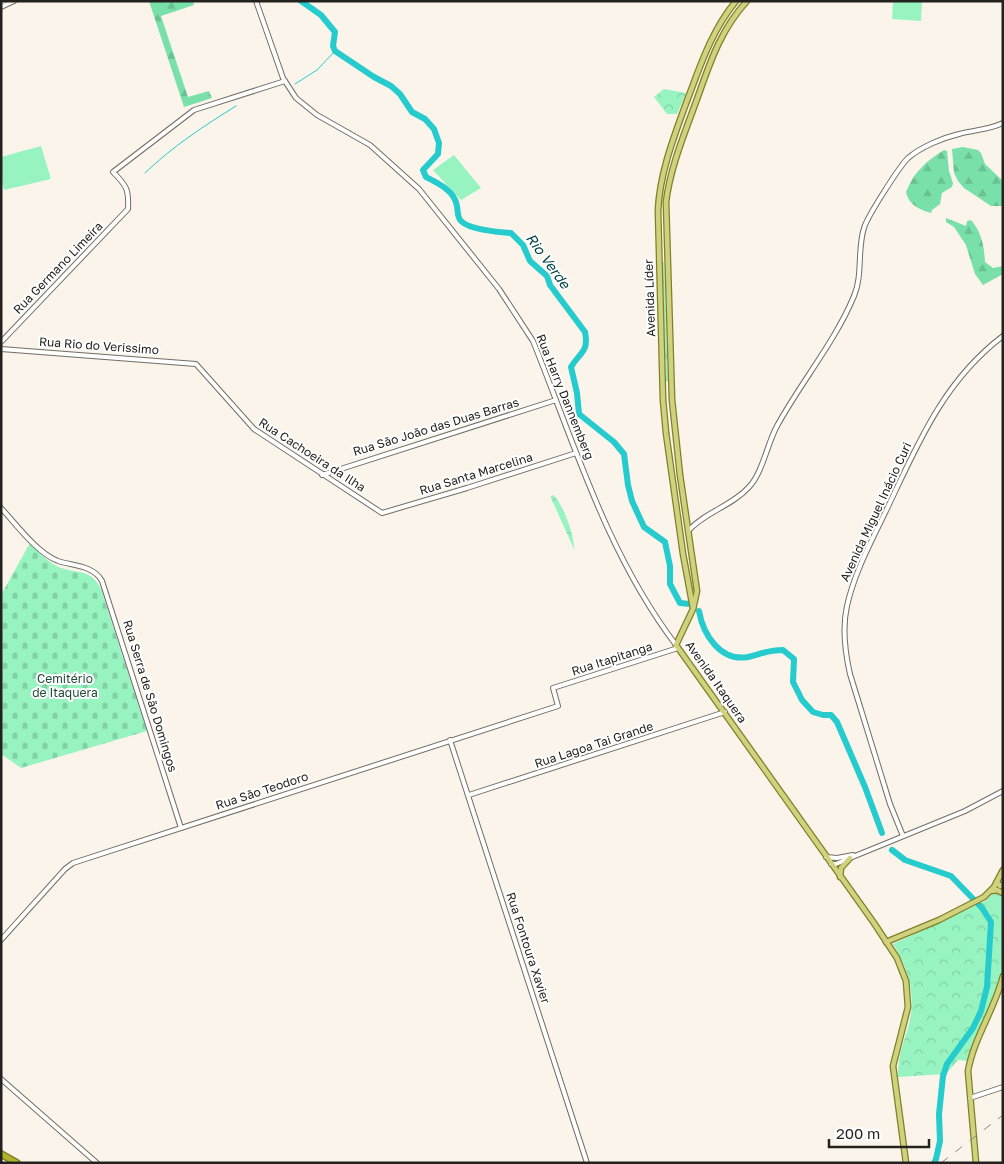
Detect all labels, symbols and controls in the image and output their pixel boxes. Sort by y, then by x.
street label: Rua Germano Limeira [10,218,105,317]
water label: Rio Verde [523,230,575,292]
street label: Avenida Líder [641,259,658,337]
street label: Rua Harry Dannemberg [533,332,598,462]
street label: Rua Rio do Verissimo [39,334,159,357]
street label: Rua São João das Duas Barras [351,394,521,459]
street label: Rua Cachoeira da Ilha [256,414,369,495]
street label: Avenida Miguel Inácio Curi [837,440,914,584]
street label: Rua Santa Marcelina [417,449,534,498]
street label: Rua Serra de São Domingos [120,618,181,774]
street label: Rua Itapitanga [570,638,654,679]
street label: Avenida Itaquera [683,638,750,726]
park label: Cemitério de Itaquera [32,671,98,700]
street label: Rua Lagoa Tai Grande [533,718,655,771]
street label: Rua São Teodoro [214,768,310,813]
street label: Rua Fontoura Xavier [503,890,554,1006]
scale bar [829,1116,929,1148]
text: 200 m [836,1124,880,1142]

